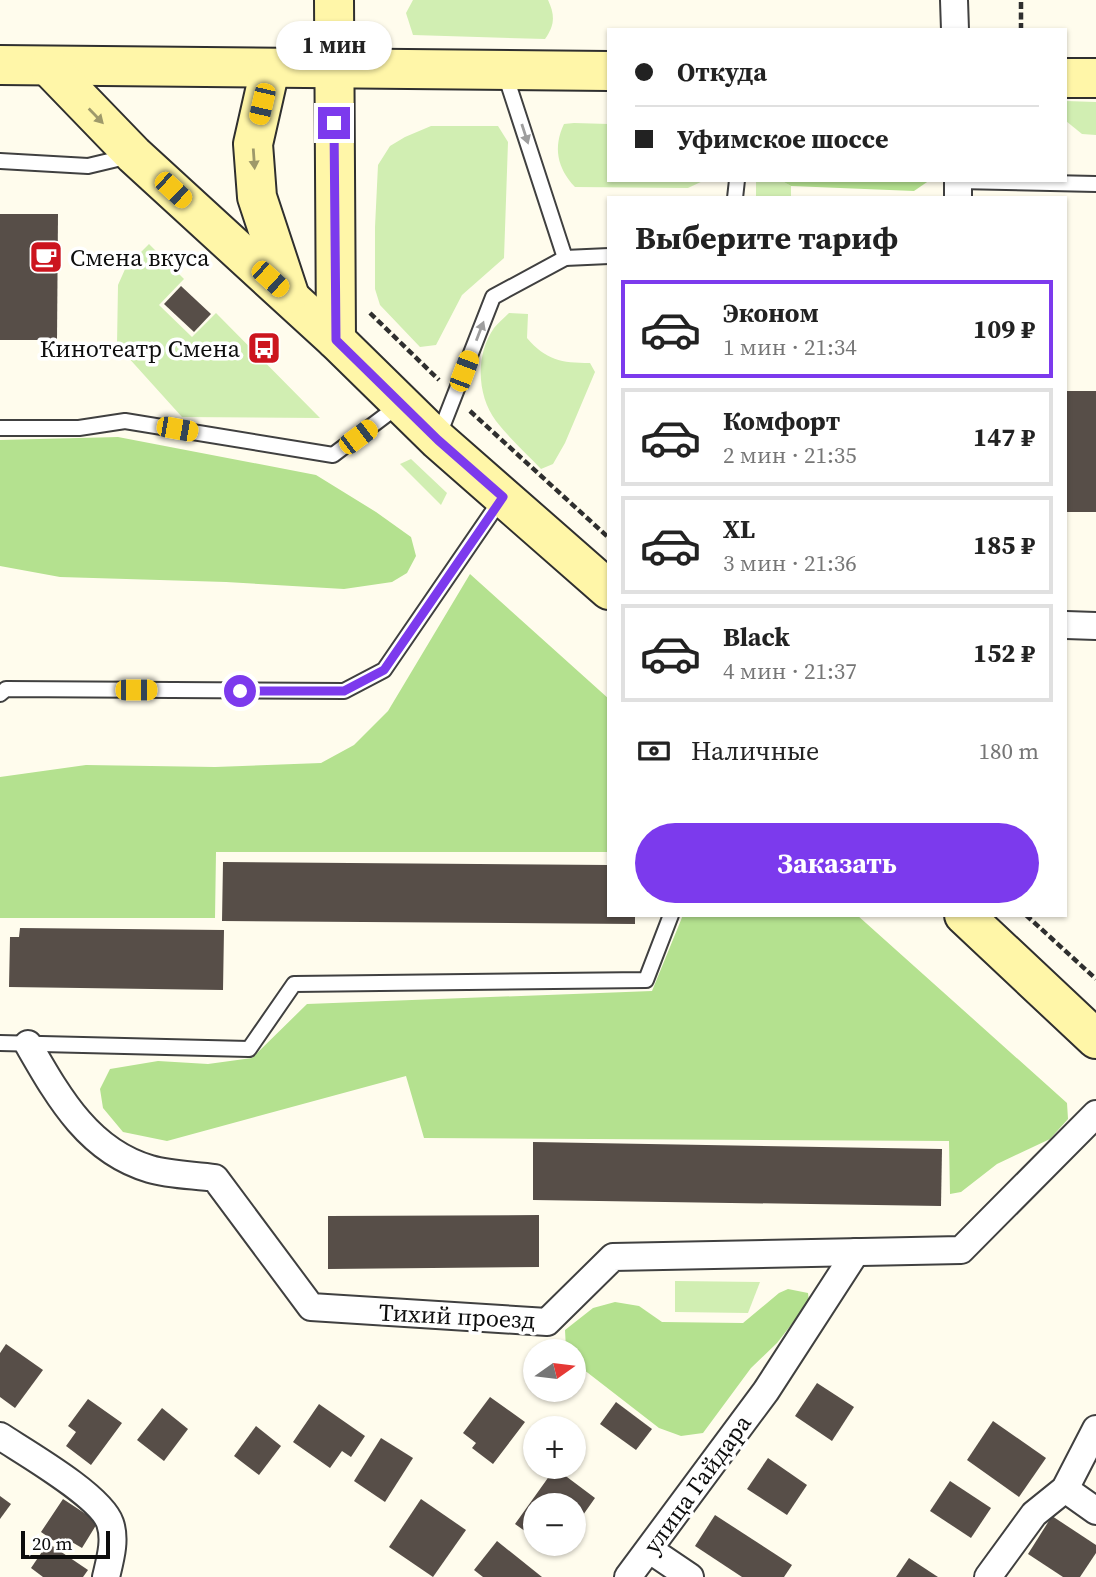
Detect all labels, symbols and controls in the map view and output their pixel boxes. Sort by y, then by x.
callout: 1 мин [276,22,392,71]
text: 1 мин [302,29,366,61]
text: Откуда [677,54,767,90]
car [248,81,277,127]
one-way arrow [88,107,105,124]
route end [318,107,350,139]
text: Уфимское шоссе [677,121,888,157]
one-way arrow [520,124,531,145]
one-way arrow [249,149,260,171]
car [151,168,196,212]
text: Выберите тариф [635,216,898,260]
cafe icon: Смена вкуса [27,238,65,276]
place label: Смена вкуса [70,241,210,274]
car [248,257,293,301]
text: Эконом [723,295,819,331]
icon: car [639,298,702,361]
text: 109 ₽ [973,311,1035,347]
one-way arrow [474,320,485,341]
bus stop icon: Кинотеатр Смена [245,329,283,367]
text: 1 мин · 21:34 [723,331,857,363]
place label: Кинотеатр Смена [40,332,241,365]
car [447,348,482,394]
text: Комфорт [723,403,840,439]
icon: car [639,406,702,469]
car [155,415,200,443]
car [335,416,382,458]
text: 147 ₽ [973,419,1035,455]
text: 2 мин · 21:35 [723,439,857,471]
text: XL [723,511,755,547]
icon: car [639,514,702,577]
text: 185 ₽ [973,527,1035,563]
text: 3 мин · 21:36 [723,547,857,579]
text: Black [723,619,790,655]
icon: car [639,622,702,685]
text: 152 ₽ [973,635,1035,671]
text: 4 мин · 21:37 [723,655,857,687]
route start [224,675,256,707]
car [116,680,158,701]
icon: cash [635,732,673,770]
text: Наличные [691,733,819,769]
text: 180 m [978,735,1039,767]
button: Заказать [635,823,1039,903]
street label: Тихий проезд [378,1295,536,1337]
north arrow [523,1339,586,1402]
map controls [523,1339,586,1556]
street label: улица Гайдара [635,1407,759,1560]
button: + [523,1416,586,1479]
button: − [523,1493,586,1556]
scale bar [21,1528,110,1560]
text: 20 m [32,1530,73,1556]

